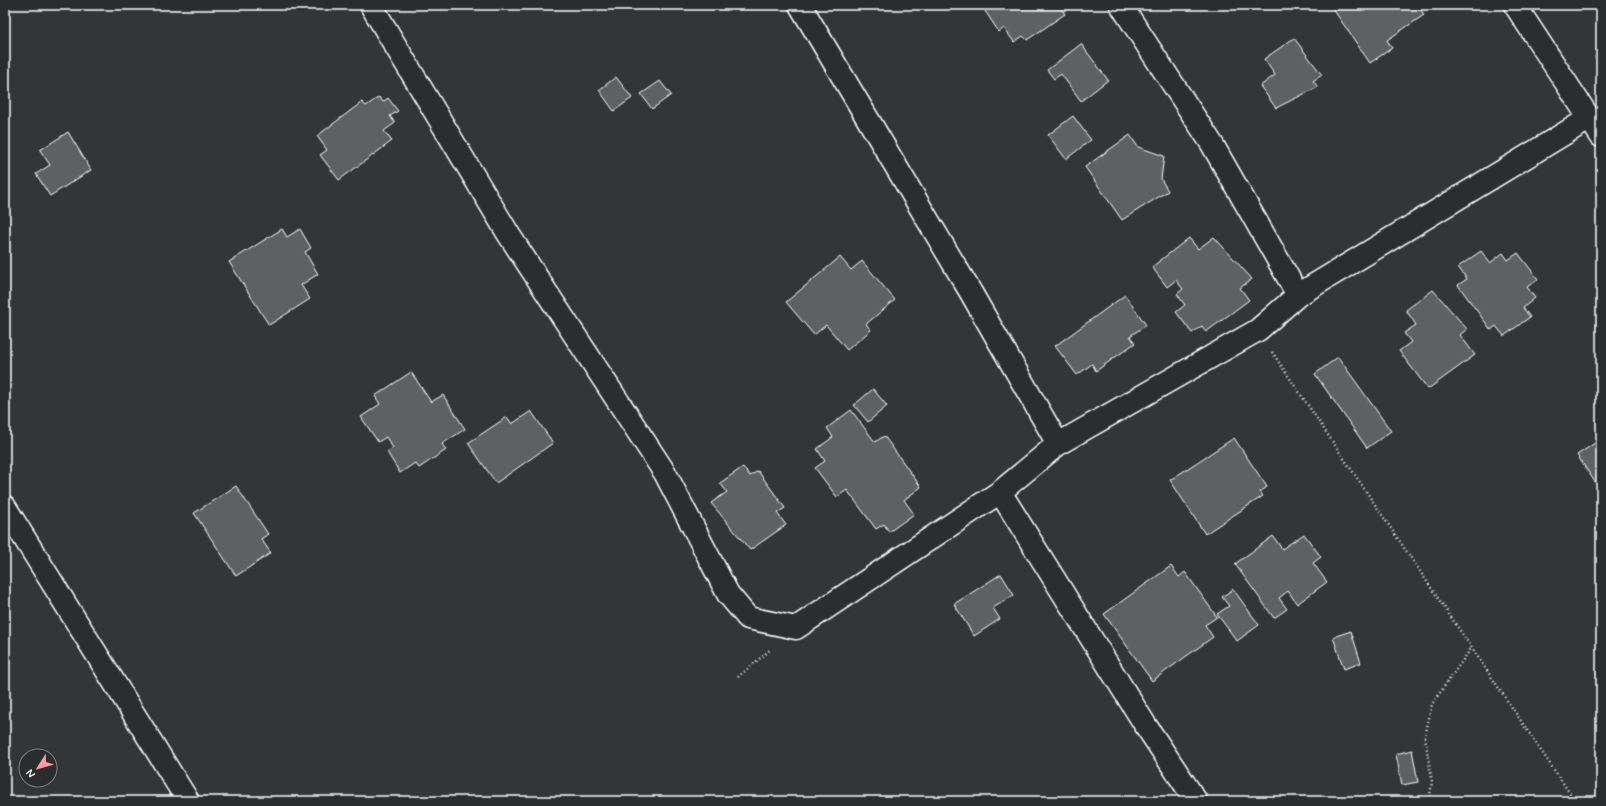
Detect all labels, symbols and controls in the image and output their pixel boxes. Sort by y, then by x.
north arrow [18,748,58,788]
text: N [23,766,39,781]

